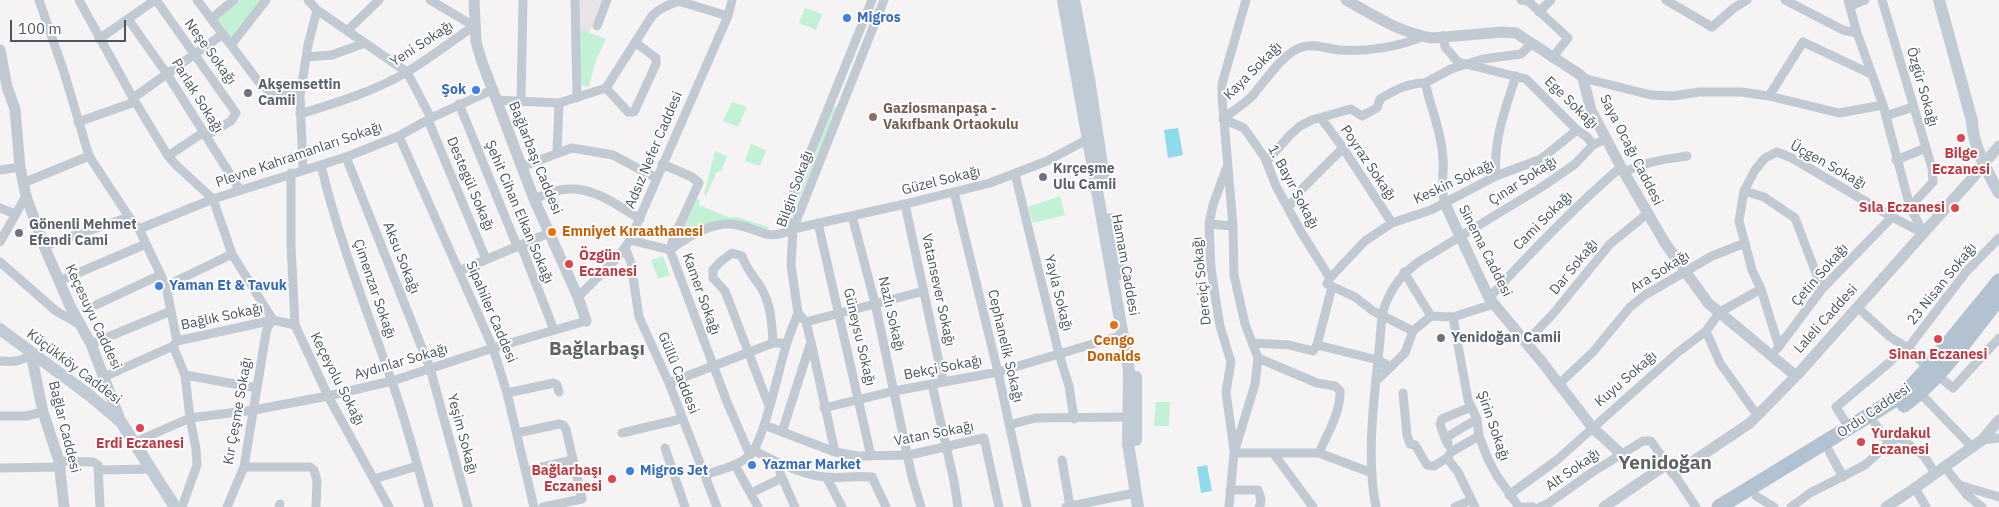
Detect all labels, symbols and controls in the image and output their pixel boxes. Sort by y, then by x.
scale bar [12,10,129,42]
place label: Migros [857,10,901,26]
marker: Migros [841,12,853,24]
street label: Neşe Sokağı [181,16,239,88]
street label: Yeni Sokağı [387,17,457,71]
text: 100 m [18,19,62,38]
street label: Kaya Sokağı [1220,38,1286,104]
street label: Özgür Sokağı [1903,45,1941,129]
street label: Parlak Sokağı [167,56,227,136]
street label: Ege Sokağı [1541,73,1601,133]
place label: Akşemsettin Camii [258,77,341,110]
place label: Şok [441,82,466,98]
marker: Şok [470,84,482,96]
marker: Akşemsettin Camii [242,87,254,99]
street label: Adsız Nefer Caddesi [622,89,686,211]
street label: Saya Ocağı Caddesi [1596,92,1666,208]
street label: Bağlarbaşı Caddesi [505,99,565,217]
place label: Gaziosmanpaşa - Vakıfbank Ortaokulu [883,101,1019,134]
marker: Gaziosmanpaşa - Vakıfbank Ortaokulu [867,111,879,123]
street label: Plevne Kahramanları Sokağı [214,119,384,191]
street label: Poyraz Sokağı [1337,122,1399,204]
marker: Bilge Eczanesi [1955,132,1967,144]
street label: Destegül Sokağı [443,134,497,234]
street label: Üçgen Sokağı [1787,137,1869,193]
street label: Şehit Cihan Elkan Sokağı [481,138,557,286]
street label: 1. Bayır Sokağı [1264,142,1322,232]
place label: Bilge Eczanesi [1932,146,1990,178]
street label: Bilgin Sokağı [773,148,817,230]
street label: Çınar Sokağı [1486,153,1560,209]
street label: Keskin Sokağı [1411,156,1497,208]
place label: Kırçeşme Ulu Camii [1053,161,1116,193]
street label: Güzel Sokağı [900,163,982,199]
marker: Kırçeşme Ulu Camii [1037,171,1049,183]
street label: Cami Sokağı [1510,188,1576,254]
place label: Sıla Eczanesi [1859,200,1945,216]
street label: Sinema Caddesi [1455,202,1515,300]
marker: Sıla Eczanesi [1949,202,1961,214]
street label: Hamam Caddesi [1108,213,1142,317]
place label: Gönenli Mehmet Efendi Cami [29,217,136,250]
street label: Aksu Sokağı [379,220,423,296]
place label: Emniyet Kıraathanesi [562,224,703,240]
marker: Emniyet Kıraathanesi [546,226,558,238]
marker: Gönenli Mehmet Efendi Cami [13,227,25,239]
street label: Vatansever Sokağı [918,232,958,348]
street label: Dereiçi Sokağı [1189,236,1215,326]
street label: Dar Sokağı [1546,236,1602,298]
street label: Çimenzar Sokağı [349,237,399,341]
street label: Çetin Sokağı [1788,240,1852,310]
street label: 23 Nisan Sokağı [1904,240,1980,328]
street label: Ara Sokağı [1627,247,1693,297]
place label: Özgün Eczanesi [579,248,637,280]
street label: Kamer Sokağı [678,251,724,337]
street label: Yayla Sokağı [1040,253,1076,333]
marker: Özgün Eczanesi [563,258,575,270]
street label: Sipahiler Caddesi [462,259,520,365]
street label: Keçesuyu Caddesi [61,262,125,372]
street label: Nazlı Sokağı [874,275,908,353]
place label: Yaman Et & Tavuk [169,278,287,294]
marker: Yaman Et & Tavuk [153,280,165,292]
street label: Laleli Caddesi [1791,281,1861,357]
street label: Güneysu Sokağı [840,286,878,388]
street label: Cephanelik Sokağı [984,288,1026,404]
street label: Bağlık Sokağı [179,300,265,334]
marker: Cengo Donalds [1108,319,1120,331]
street label: Küçükköy Caddesi [23,326,125,408]
street label: Keçeyolu Sokağı [306,330,368,428]
street label: Güllü Caddesi [654,330,702,416]
place label: Yenidoğan Camii [1451,330,1561,346]
marker: Yenidoğan Camii [1435,332,1447,344]
place label: Cengo Donalds [1087,333,1141,366]
marker: Sinan Eczanesi [1932,333,1944,345]
district label: Bağlarbaşı [549,339,645,361]
street label: Aydınlar Sokağı [352,341,450,383]
place label: Sinan Eczanesi [1889,347,1987,363]
street label: Kuyu Sokağı [1592,348,1660,410]
street label: Bekçi Sokağı [902,352,984,384]
street label: Kır Çeşme Sokağı [220,356,256,466]
street label: Bağlar Caddesi [44,379,84,475]
street label: Ordu Caddesi [1834,380,1914,442]
street label: Şirin Sokağı [1473,389,1513,463]
street label: Yeşim Sokağı [443,392,481,476]
street label: Vatan Sokağı [893,418,975,450]
marker: Erdi Eczanesi [134,422,146,434]
place label: Yurdakul Eczanesi [1871,426,1930,458]
place label: Erdi Eczanesi [96,436,184,452]
marker: Yurdakul Eczanesi [1855,436,1867,448]
street label: Alt Sokağı [1543,445,1603,495]
district label: Yenidoğan [1618,453,1712,475]
place label: Yazmar Market [762,457,861,473]
marker: Yazmar Market [746,459,758,471]
place label: Bağlarbaşı Eczanesi [531,463,602,496]
place label: Migros Jet [640,463,708,479]
marker: Migros Jet [624,465,636,477]
marker: Bağlarbaşı Eczanesi [606,473,618,485]

